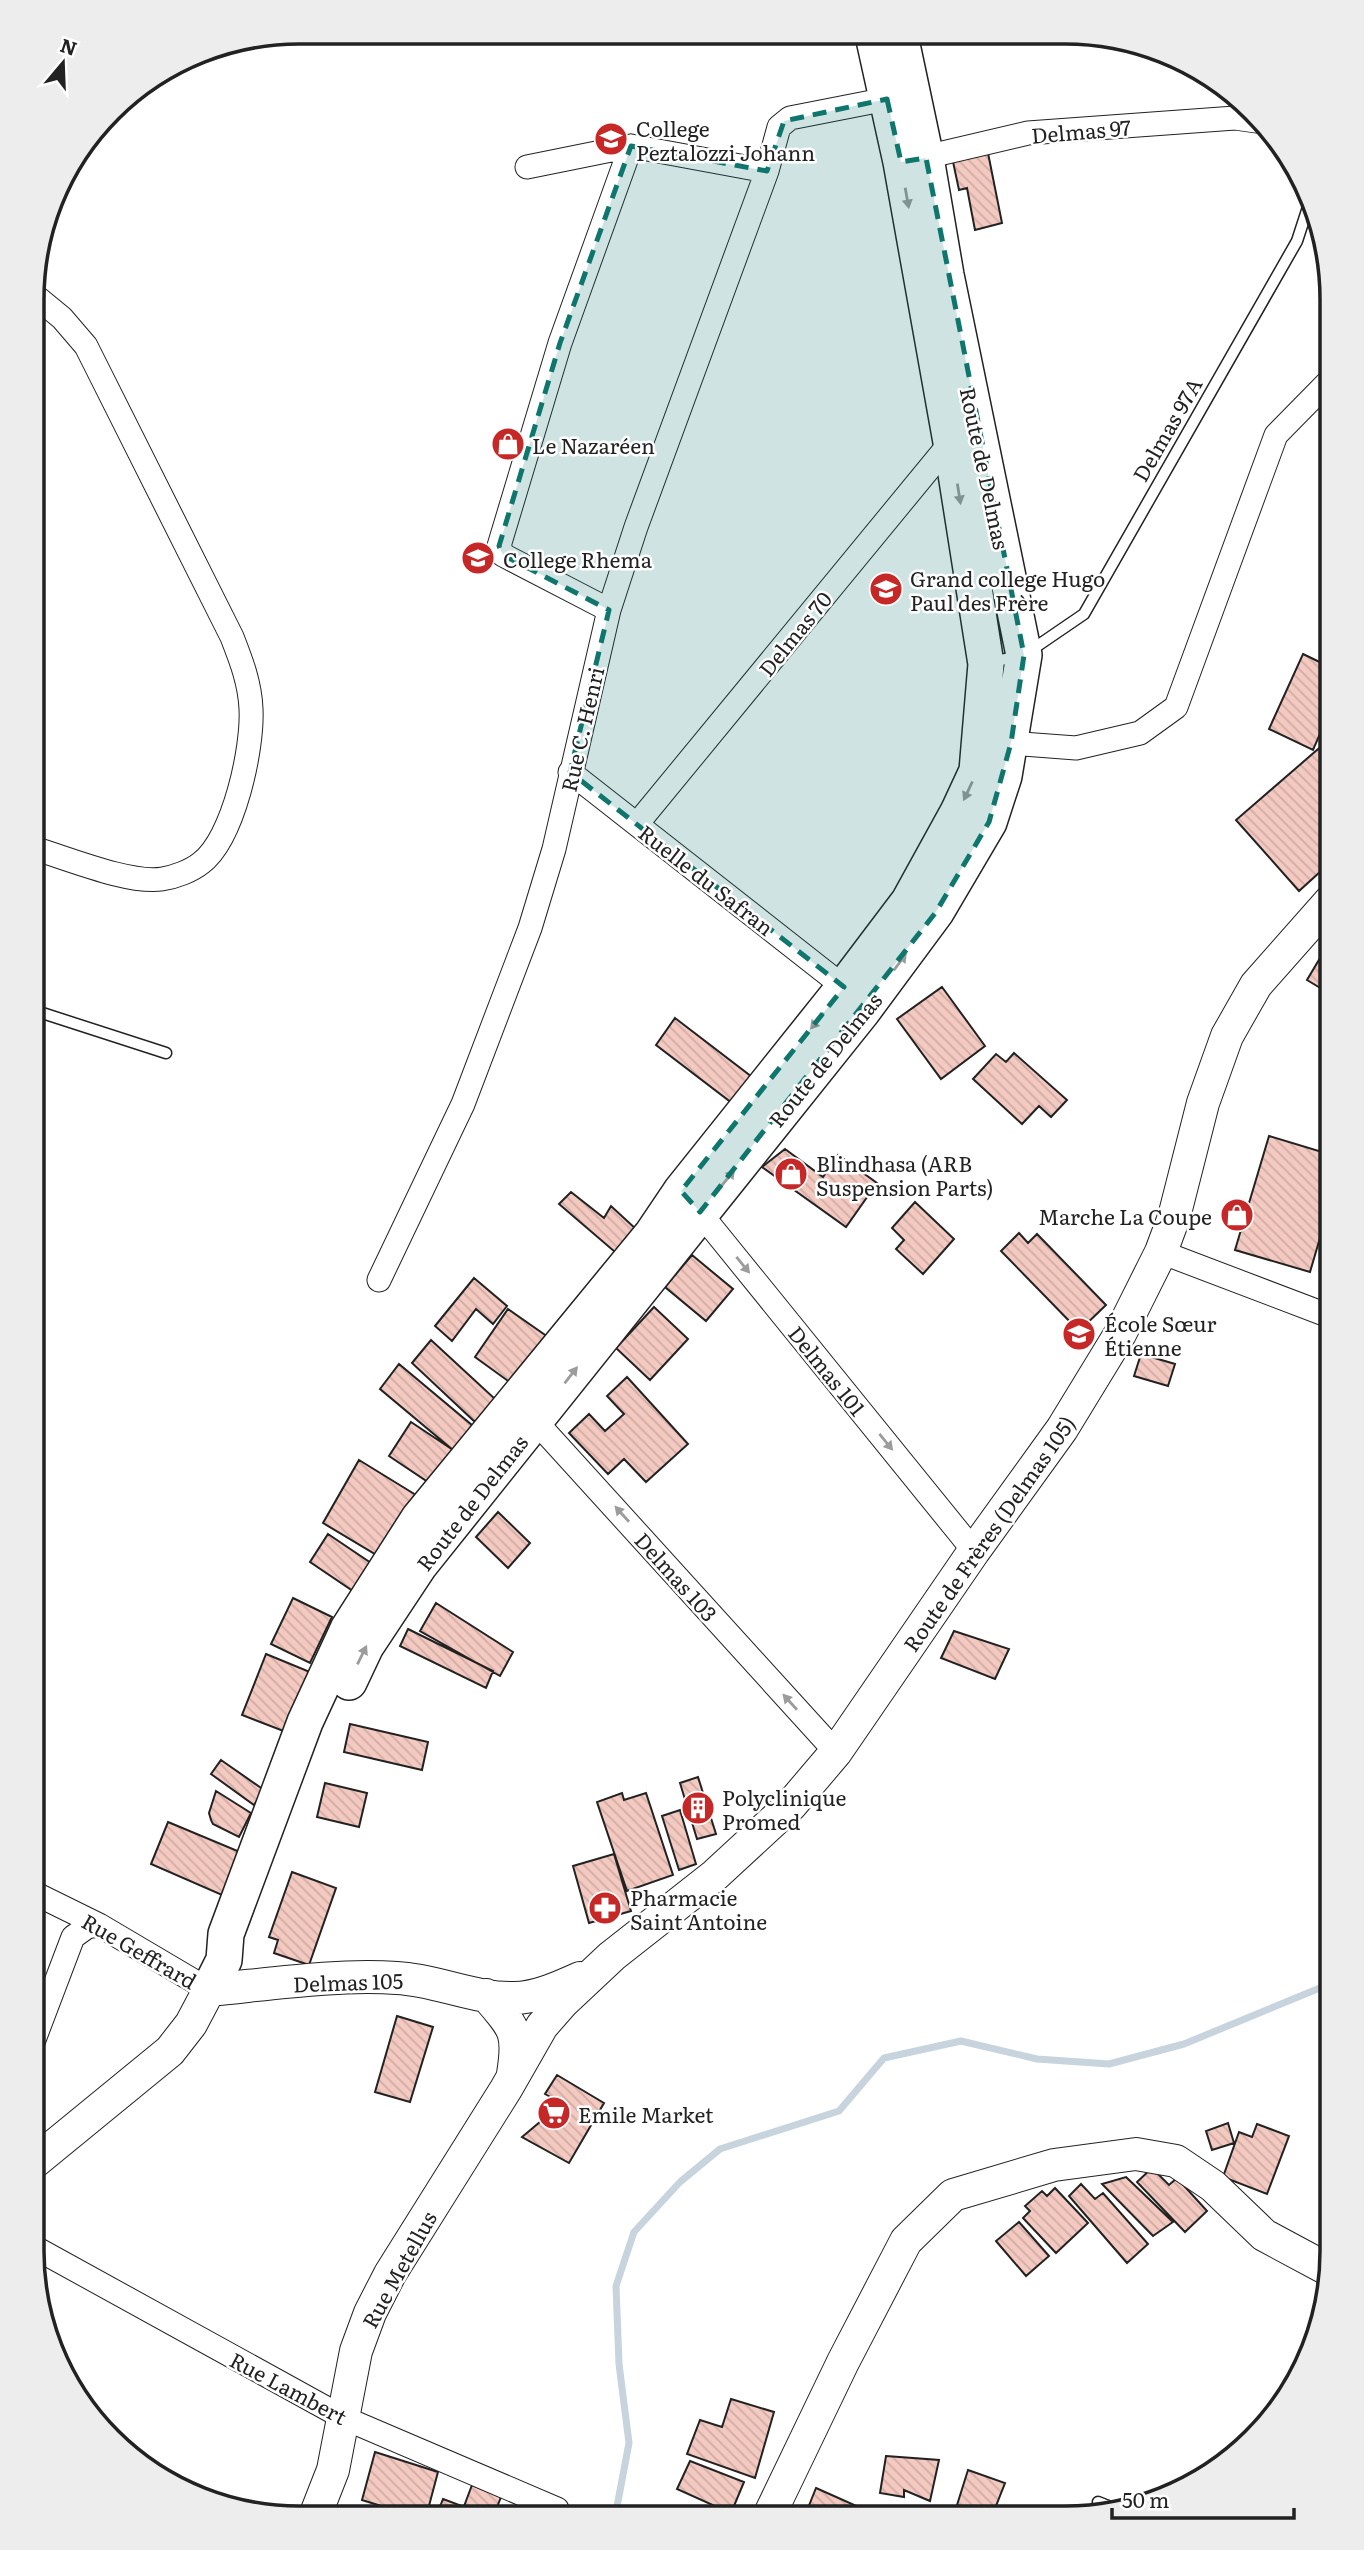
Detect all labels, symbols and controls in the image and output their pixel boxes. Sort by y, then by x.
north arrow [28,28,98,98]
text: N [57,30,81,62]
street label: Delmas 97 [1030,110,1133,150]
place label: College Peztalozzi Johann [636,112,815,167]
school or university icon: College Peztalozzi Johann [592,120,630,158]
one-way arrow [902,187,913,209]
street label: Delmas 97A [1124,371,1209,487]
street label: Route de Delmas [954,384,1018,552]
shop icon: Le Nazaréen [489,425,527,463]
place label: Le Nazaréen [532,429,655,460]
one-way arrow [954,483,965,505]
school or university icon: College Rhema [459,539,497,577]
place label: College Rhema [503,543,653,574]
place label: Grand college Hugo Paul des Frère [910,562,1105,617]
school or university icon: Grand college Hugo Paul des Frère [867,570,905,608]
street label: Delmas 70 [750,584,838,682]
street label: Rue C. Henri [552,663,610,794]
one-way arrow [962,781,974,801]
street label: Ruelle du Safran [633,816,781,942]
one-way arrow [893,952,907,971]
street label: Route de Delmas [760,985,888,1133]
one-way arrow [809,1011,824,1029]
place label: Blindhasa (ARB Suspension Parts) [816,1147,993,1202]
shop icon: Blindhasa (ARB Suspension Parts) [772,1155,810,1193]
one-way arrow [720,1169,735,1186]
shop icon: Marche La Coupe [1218,1196,1256,1234]
place label: Marche La Coupe [1038,1200,1212,1231]
one-way arrow [735,1257,750,1274]
place label: École Sœur Étienne [1104,1307,1216,1362]
school or university icon: École Sœur Étienne [1060,1315,1098,1353]
street label: Delmas 101 [782,1318,874,1422]
one-way arrow [564,1367,579,1385]
street label: Route de Frères (Delmas 105) [895,1409,1081,1657]
street label: Route de Delmas [408,1427,534,1577]
one-way arrow [878,1434,893,1451]
one-way arrow [615,1506,630,1523]
street label: Delmas 103 [629,1525,725,1627]
one-way arrow [356,1645,367,1665]
one-way arrow [783,1693,799,1710]
place label: Polyclinique Promed [722,1781,847,1836]
building icon: Polyclinique Promed [679,1789,717,1827]
place label: Pharmacie Saint Antoine [630,1881,767,1936]
pharmacy icon: Pharmacie Saint Antoine [586,1889,624,1927]
street label: Rue Geffrard [77,1905,203,1996]
street label: Delmas 105 [292,1964,404,1998]
supermarket icon: Emile Market [535,2094,573,2132]
place label: Emile Market [578,2098,714,2129]
street label: Rue Metellus [353,2205,443,2333]
street label: Rue Lambert [225,2343,354,2431]
scale bar [1112,2476,1294,2520]
text: 50 m [1122,2483,1169,2514]

